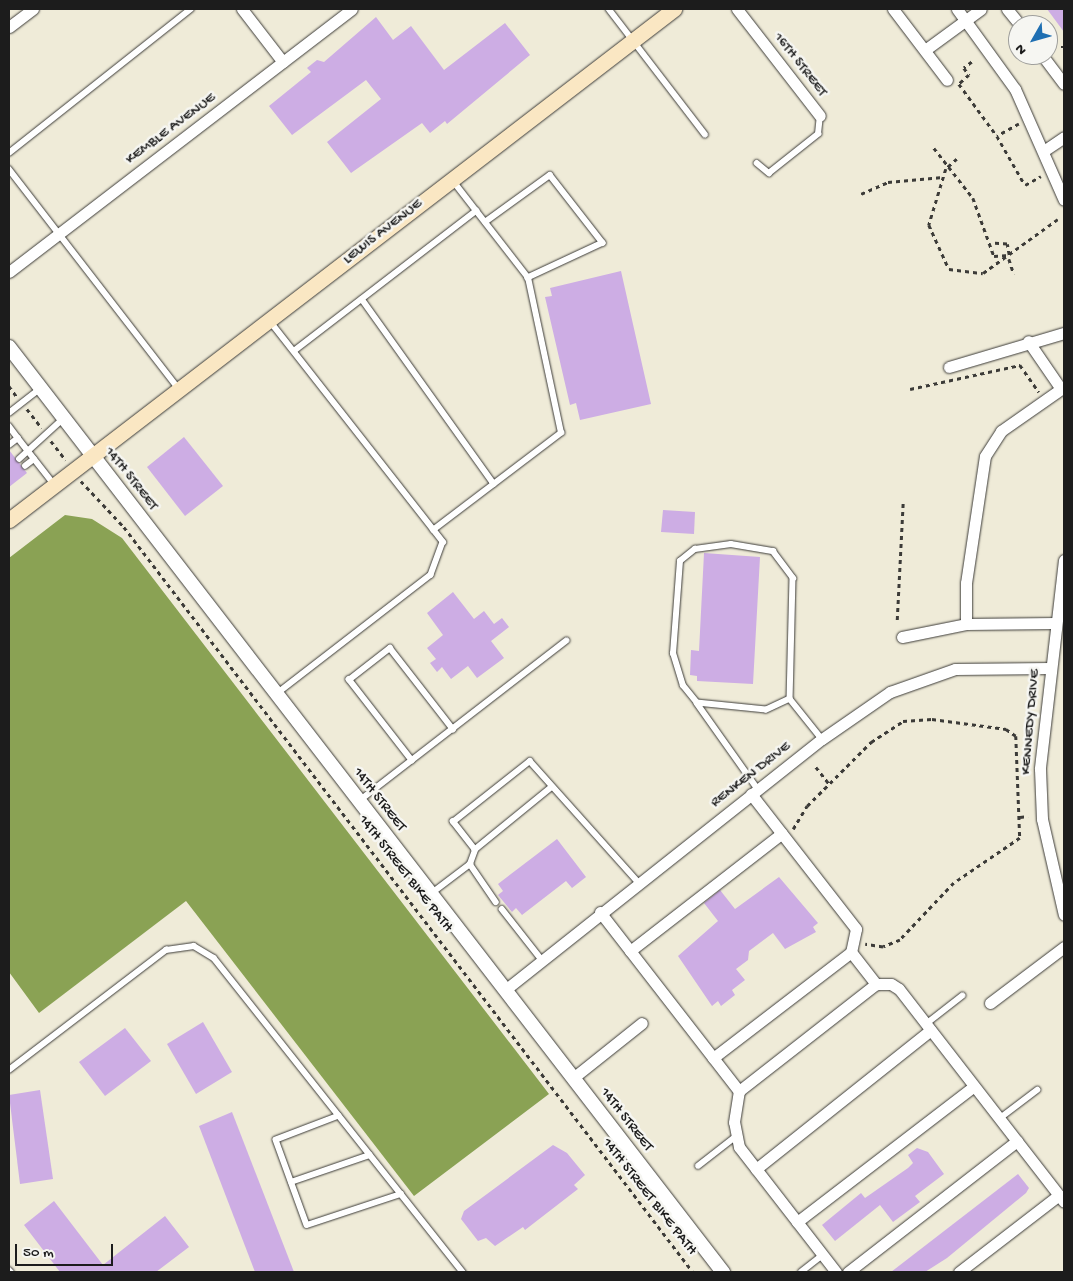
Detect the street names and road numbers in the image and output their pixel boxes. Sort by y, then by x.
street label: 16TH STREET [769,29,831,101]
street label: KEMBLE AVENUE [122,89,220,169]
street label: LEWIS AVENUE [340,195,426,269]
street label: 14TH STREET [100,443,162,515]
street label: KENNEDY DRIVE [1017,669,1045,775]
street label: RENKEN DRIVE [707,738,795,812]
street label: 14TH STREET [348,764,410,836]
street label: 14TH STREET BIKE PATH [354,812,456,936]
street label: 14TH STREET [595,1084,657,1156]
street label: 14TH STREET BIKE PATH [598,1135,700,1259]

